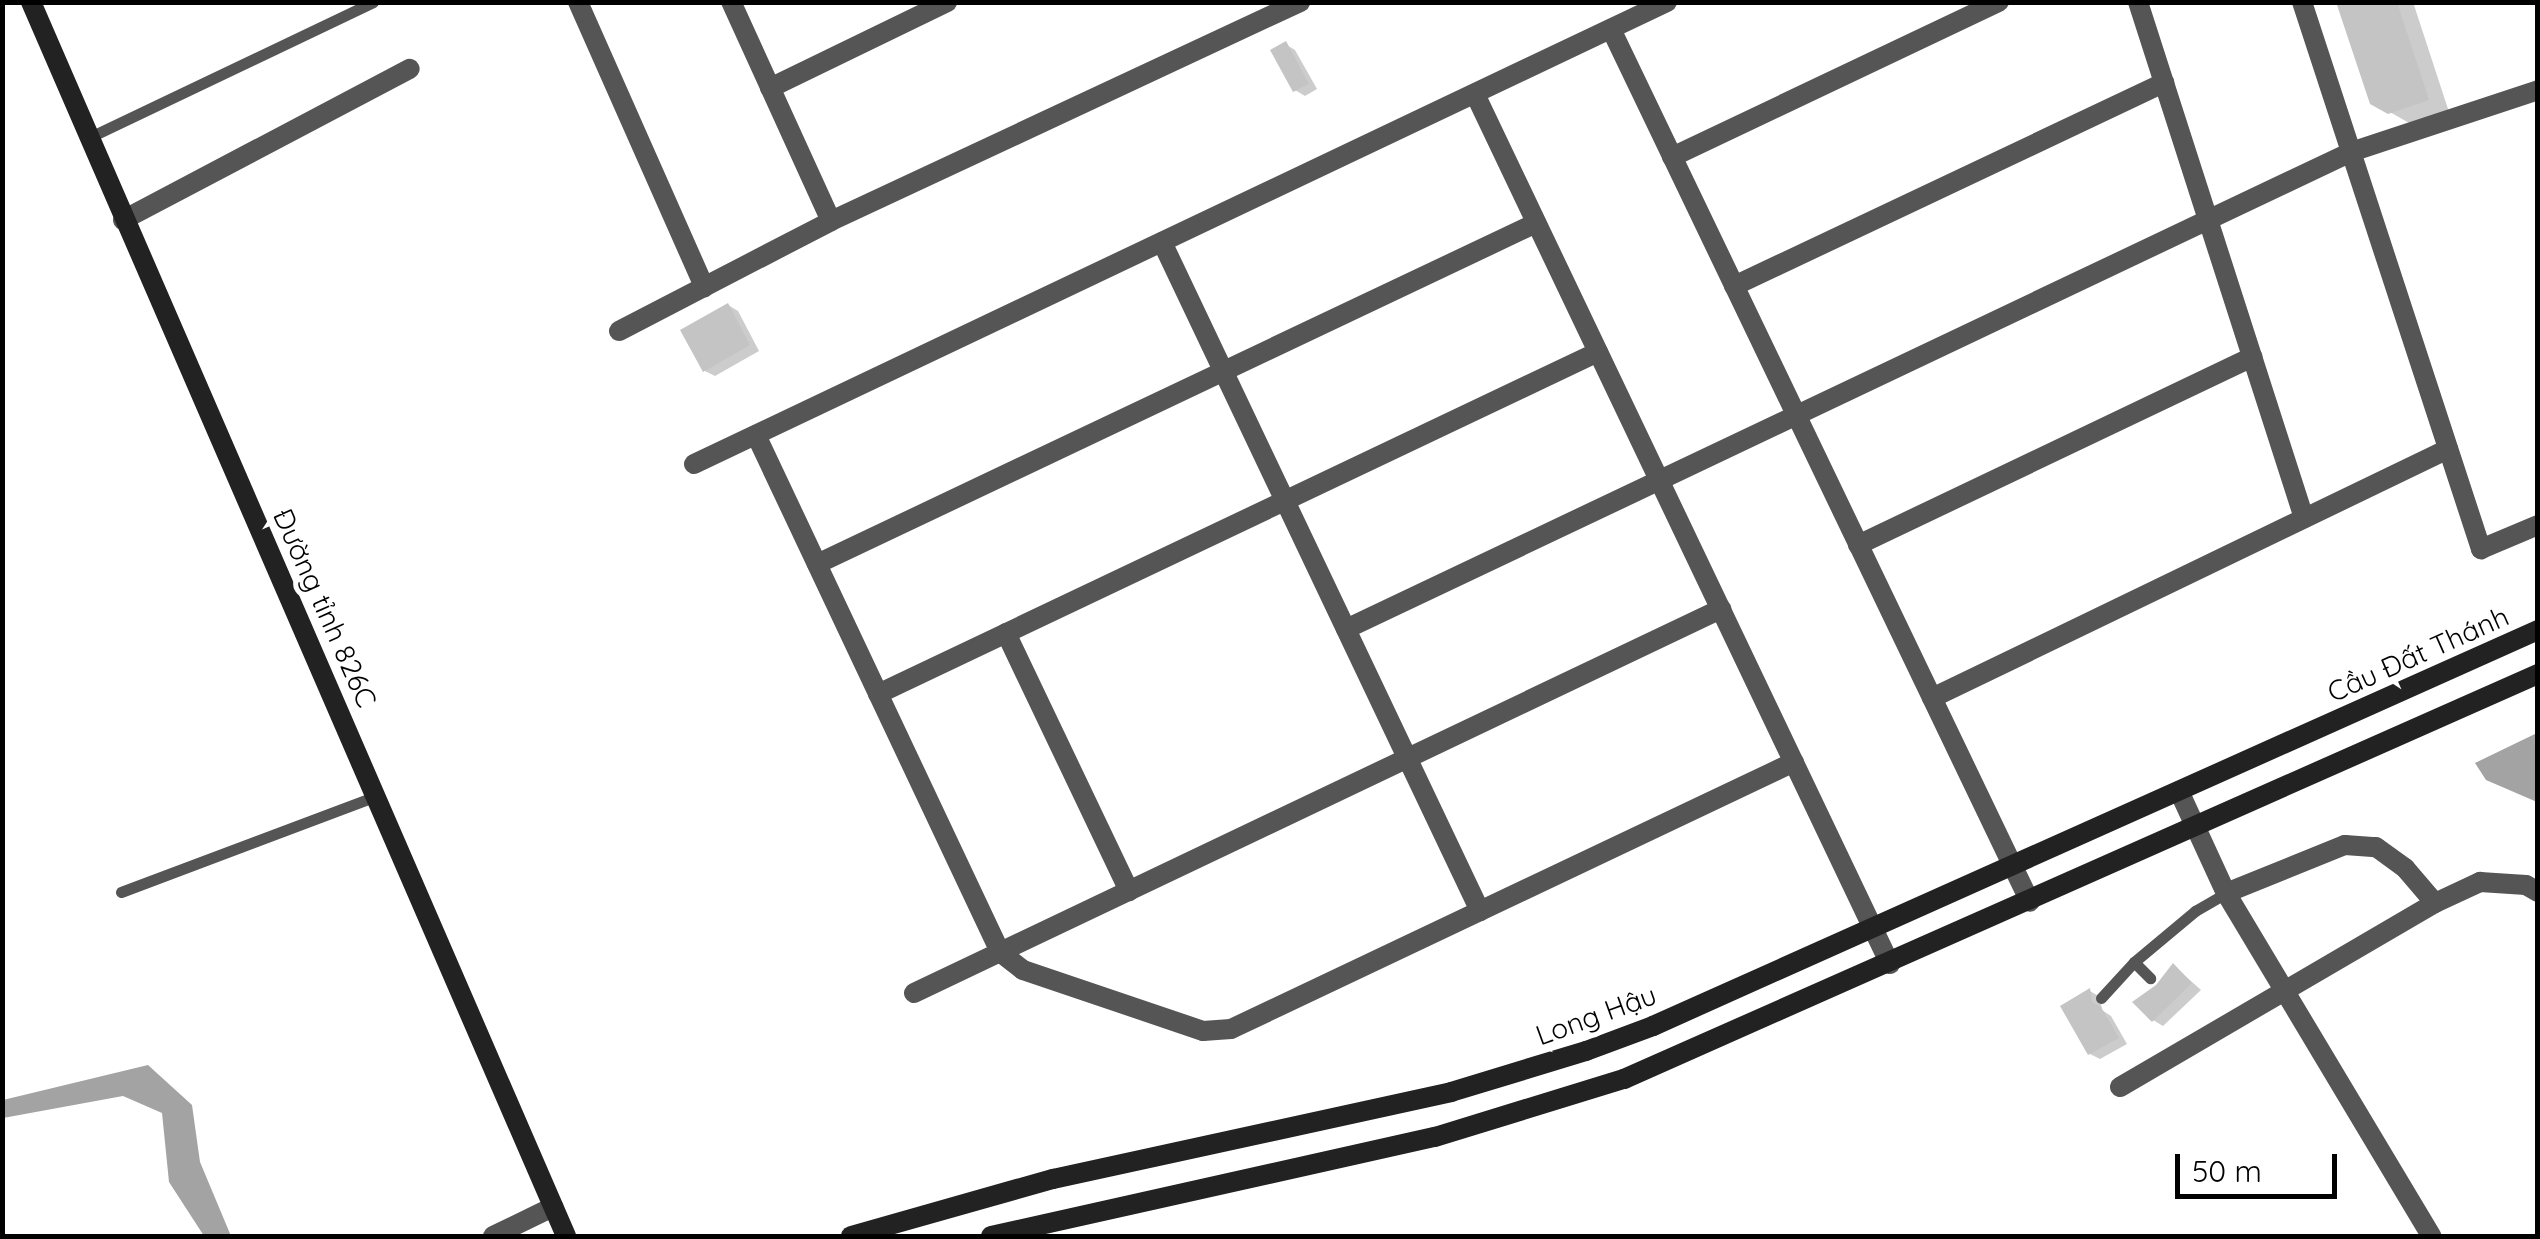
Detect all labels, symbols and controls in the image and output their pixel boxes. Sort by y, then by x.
street label: Đường tỉnh 826C [266,504,384,712]
street label: Cầu Đất Thánh [2322,599,2514,709]
street label: Long Hậu [1531,978,1661,1052]
scale bar [2180,1134,2342,1196]
text: 50 m [2192,1152,2262,1190]

